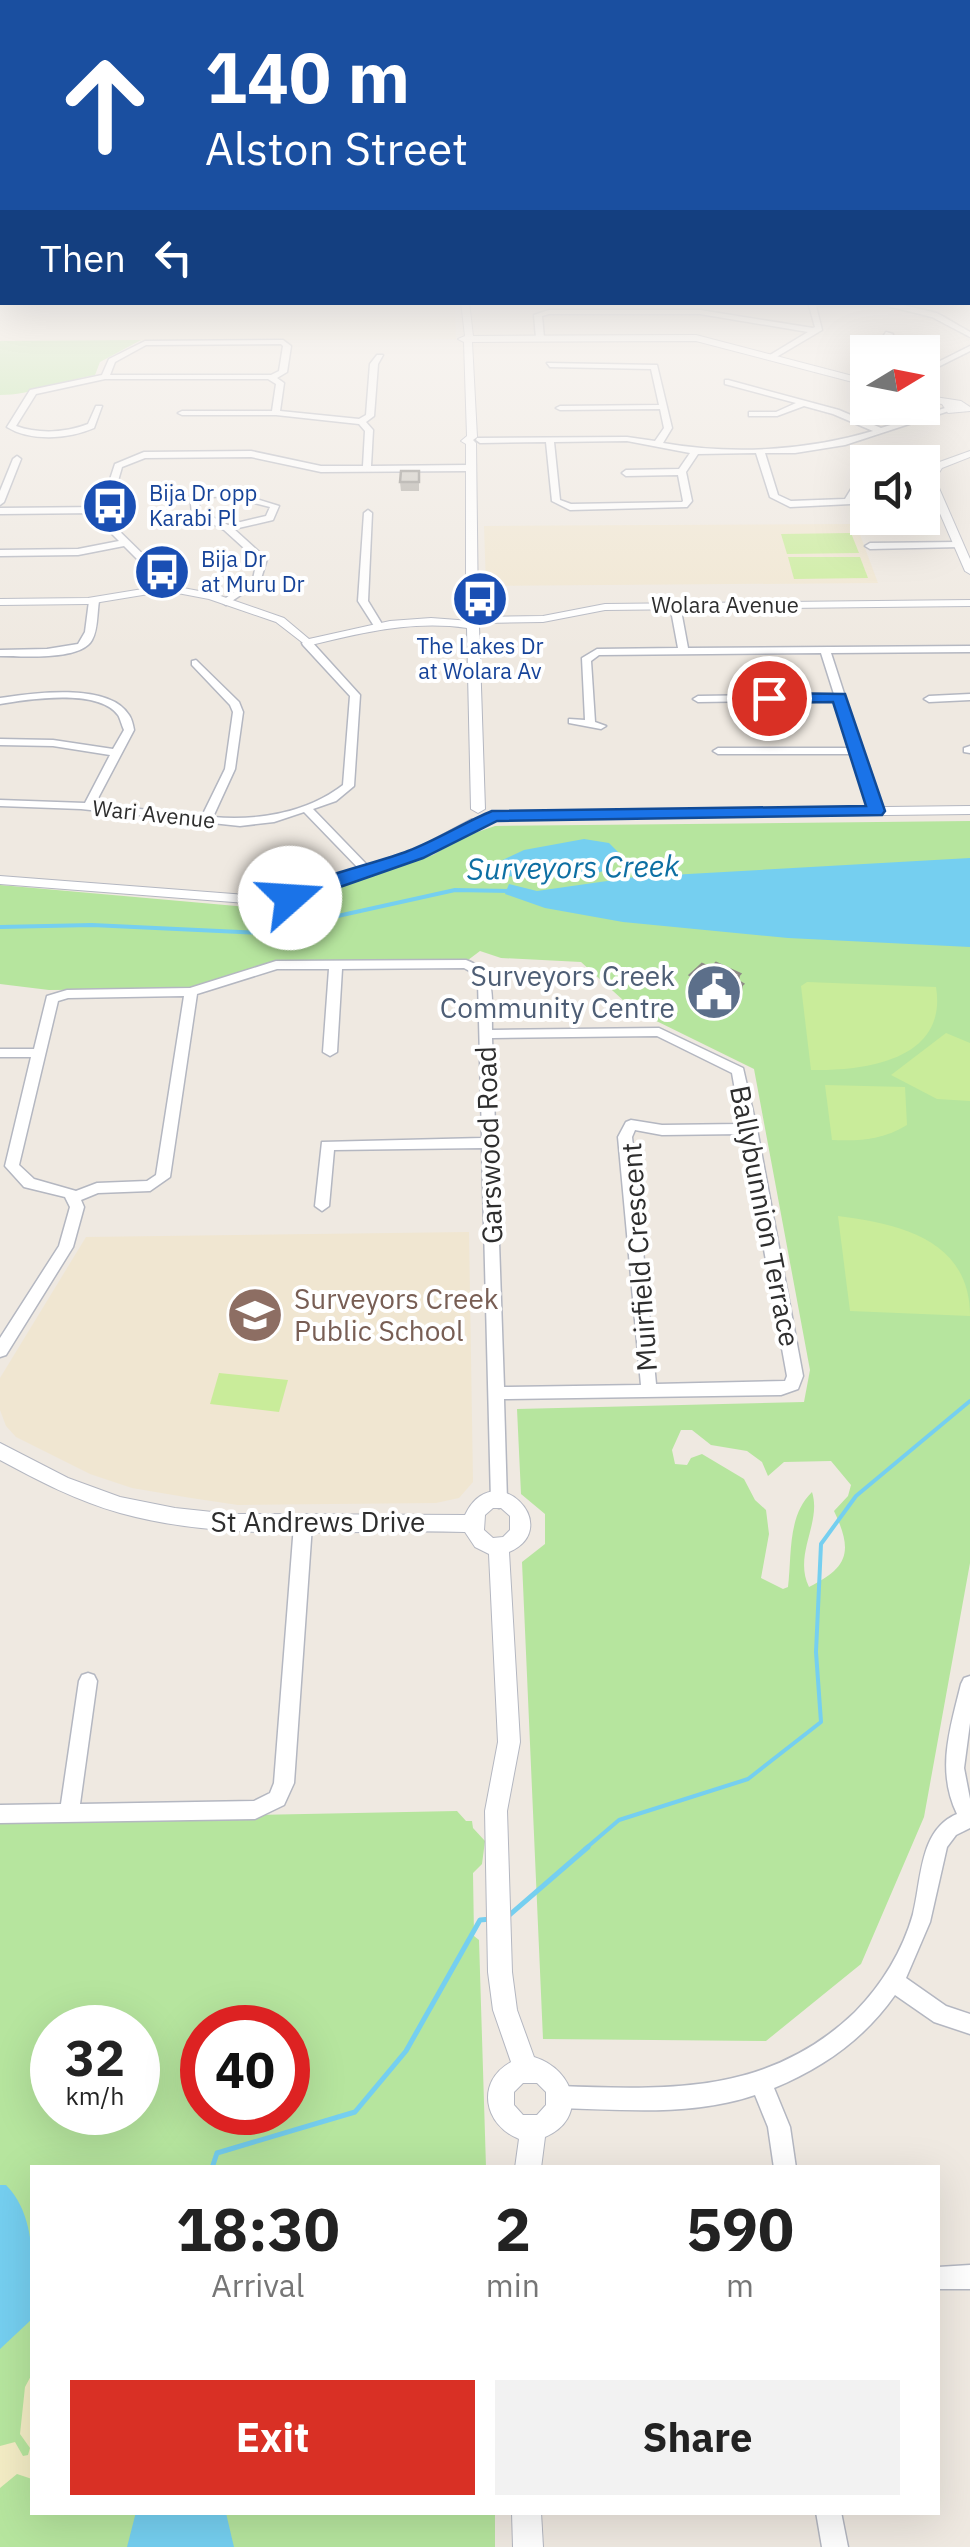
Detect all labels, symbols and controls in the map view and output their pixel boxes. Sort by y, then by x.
text: 140 m [205,31,410,122]
icon: ahead [40,40,170,170]
text: Alston Street [205,119,468,177]
icon: left [146,230,201,285]
text: Then [40,233,126,282]
north arrow [850,335,940,425]
map controls [850,335,940,535]
button: sound [850,445,940,535]
bus stop icon: Bija Dr opp Karabi Pl [80,476,140,536]
place label: Bija Dr opp Karabi Pl [149,478,257,532]
bus stop icon: Bija Dr at Muru Dr [132,542,192,602]
place label: Bija Dr at Muru Dr [201,544,305,598]
bus stop icon: The Lakes Dr at Wolara Av [450,569,510,629]
street label: Wolara Avenue [651,590,799,619]
place label: The Lakes Dr at Wolara Av [416,631,544,685]
pin [727,656,812,741]
icon: arrive [742,671,797,726]
street label: Wari Avenue [91,793,217,834]
water label: Surveyors Creek [466,845,680,888]
position arrow [238,846,342,950]
place label: Surveyors Creek Community Centre [440,957,675,1026]
public building icon: Surveyors Creek Community Centre [684,962,744,1022]
street label: Garswood Road [467,1045,510,1245]
street label: Ballybunnion Terrace [722,1082,809,1350]
street label: Muirfield Crescent [612,1141,665,1373]
place label: Surveyors Creek Public School [294,1280,499,1349]
school or university icon: Surveyors Creek Public School [225,1285,285,1345]
street label: St Andrews Drive [211,1503,425,1540]
speed limit sign: 40 [180,2005,310,2135]
text: 32 [65,2025,125,2090]
text: km/h [66,2079,124,2112]
text: 18:30 [176,2189,340,2268]
text: 2 [495,2189,531,2268]
text: 590 [686,2189,794,2268]
text: Arrival [211,2264,305,2306]
text: min [486,2264,540,2306]
text: m [726,2264,754,2306]
button: Exit [70,2380,475,2495]
button: Share [495,2380,900,2495]

